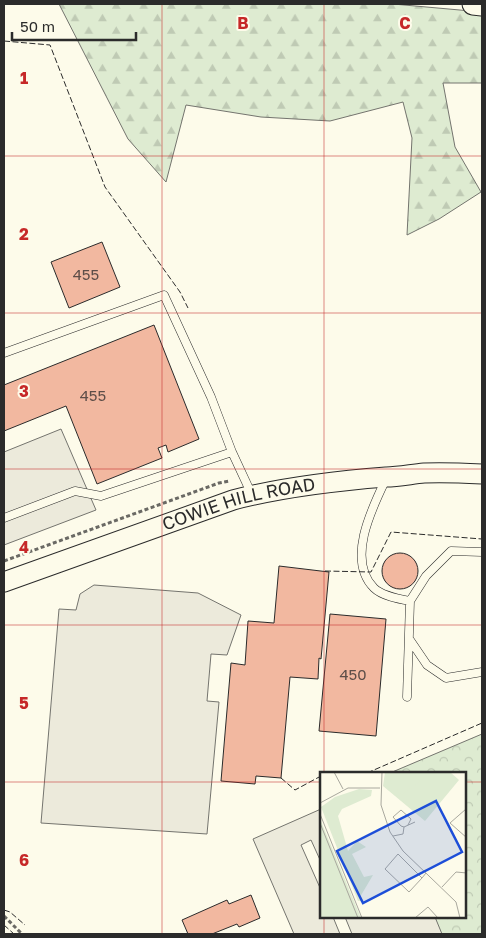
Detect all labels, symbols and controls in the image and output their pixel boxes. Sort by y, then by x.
scale bar [12,10,136,42]
text: B [237,13,249,33]
text: C [399,13,411,33]
text: 50 m [20,17,55,35]
text: 1 [20,68,28,88]
text: 2 [19,224,29,244]
house number: 455 [73,265,99,283]
text: 3 [19,381,29,401]
house number: 455 [80,386,106,404]
street label: COWIE HILL ROAD [159,472,317,534]
text: 4 [19,537,29,557]
house number: 450 [339,665,367,683]
text: 5 [19,693,29,713]
inset map [320,772,466,918]
text: 6 [19,850,29,870]

